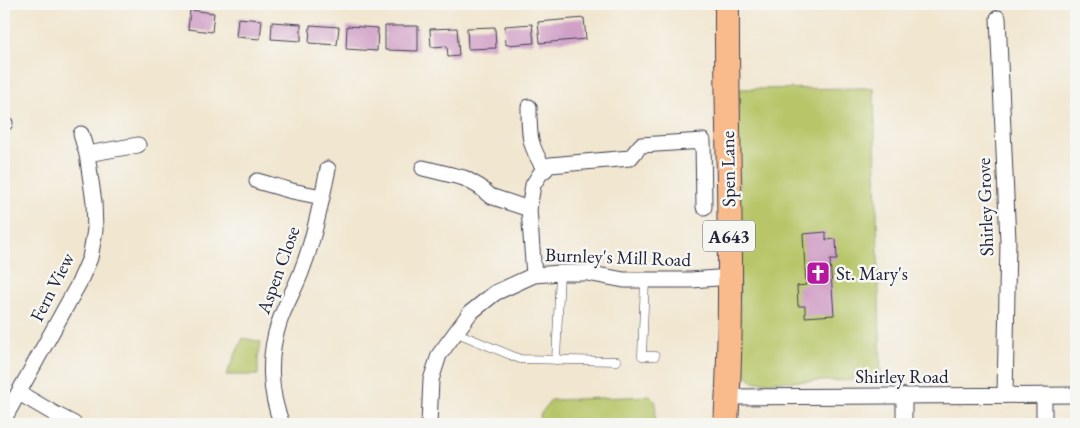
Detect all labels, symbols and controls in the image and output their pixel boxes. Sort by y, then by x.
street label: Spen Lane [715,131,741,207]
street label: Shirley Grove [971,157,999,257]
road number: A643 [703,220,755,252]
street label: Aspen Close [250,223,305,318]
street label: Burnley's Mill Road [545,242,692,272]
street label: Fern View [24,247,80,326]
church icon: St. Mary's [805,260,831,286]
place label: St. Mary's [836,261,908,286]
street label: Shirley Road [855,364,949,389]

